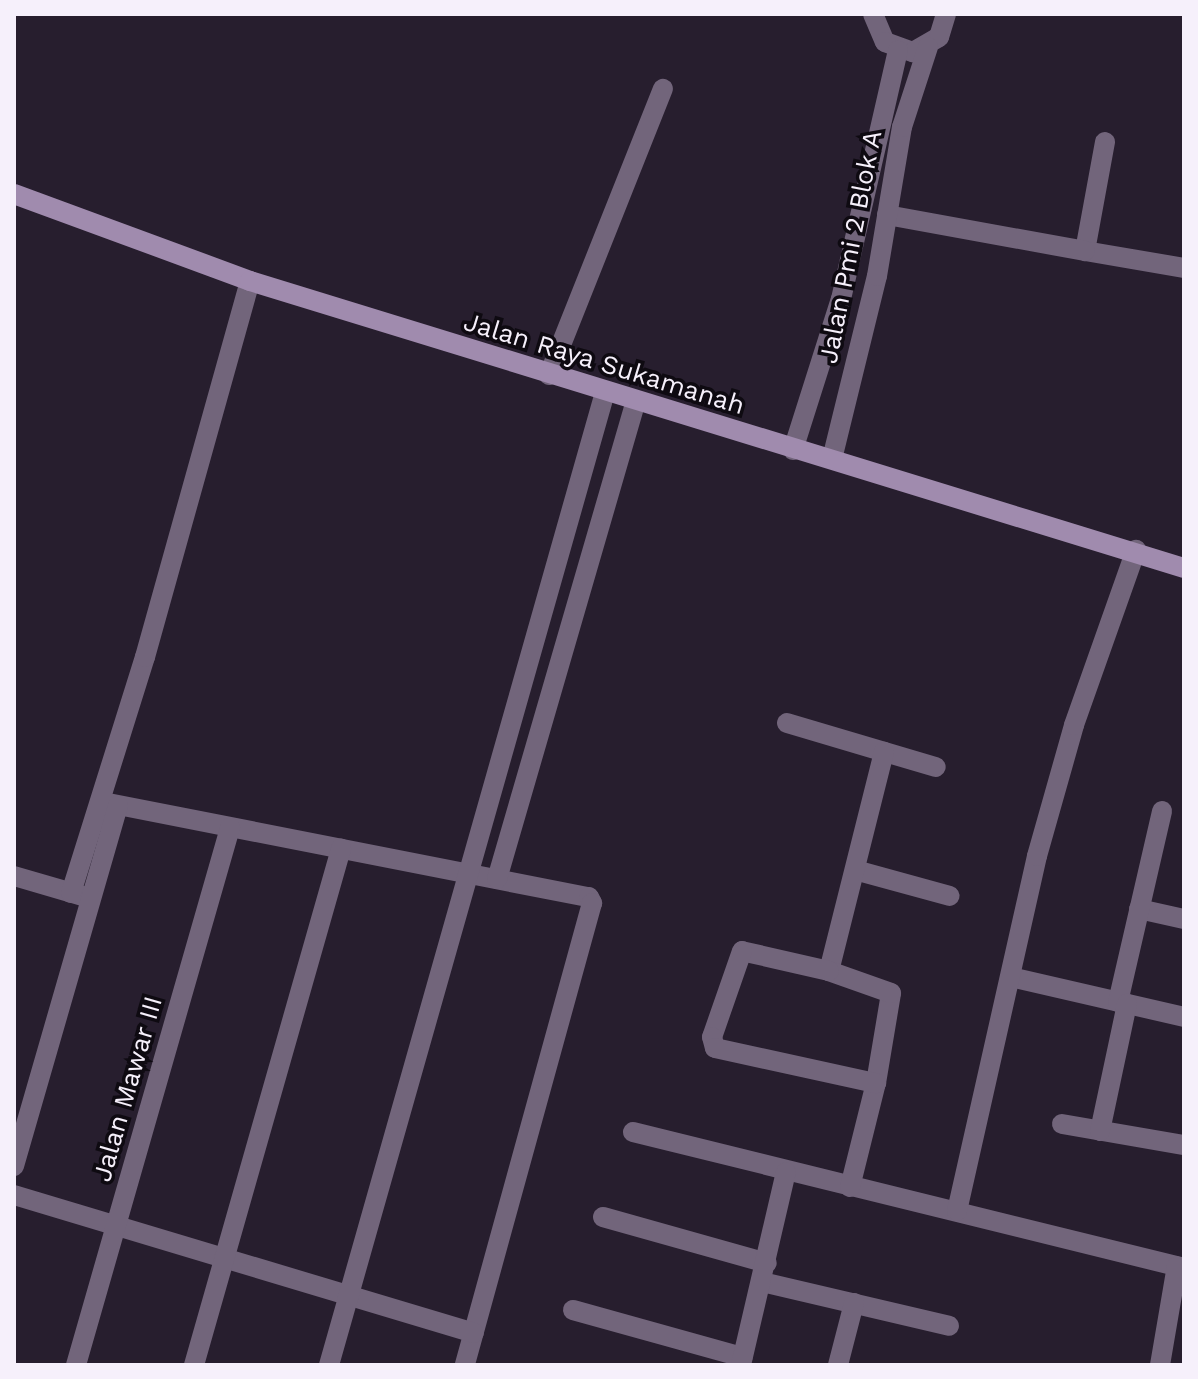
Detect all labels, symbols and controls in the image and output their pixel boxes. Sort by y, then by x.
street label: Jalan Pmi 2 Blok A [813,127,889,367]
street label: Jalan Raya Sukamanah [459,306,749,422]
street label: Jalan Mawar III [87,993,169,1185]

